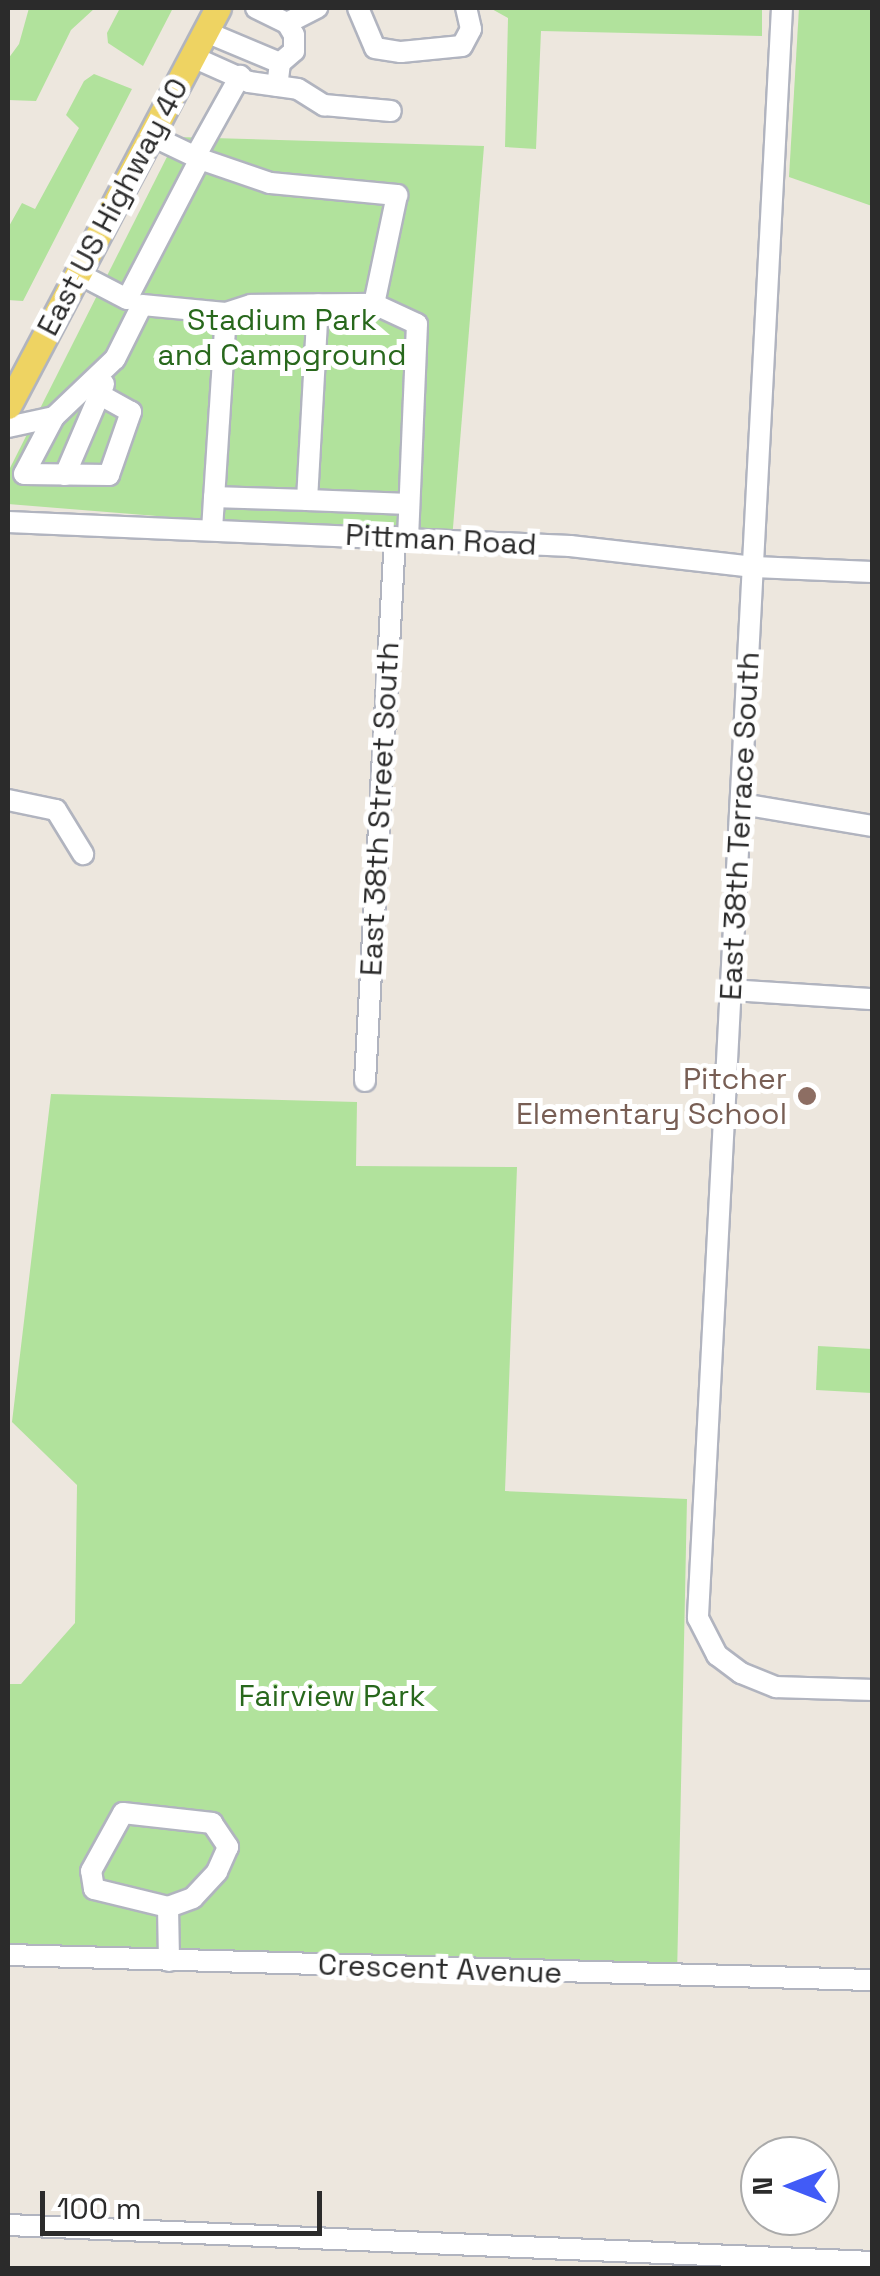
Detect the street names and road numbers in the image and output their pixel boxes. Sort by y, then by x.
street label: East US Highway 40 [30,72,196,342]
street label: Pittman Road [344,517,538,563]
street label: East 38th Street South [353,641,407,977]
street label: East 38th Terrace South [713,650,767,1002]
street label: Crescent Avenue [317,1947,563,1991]

